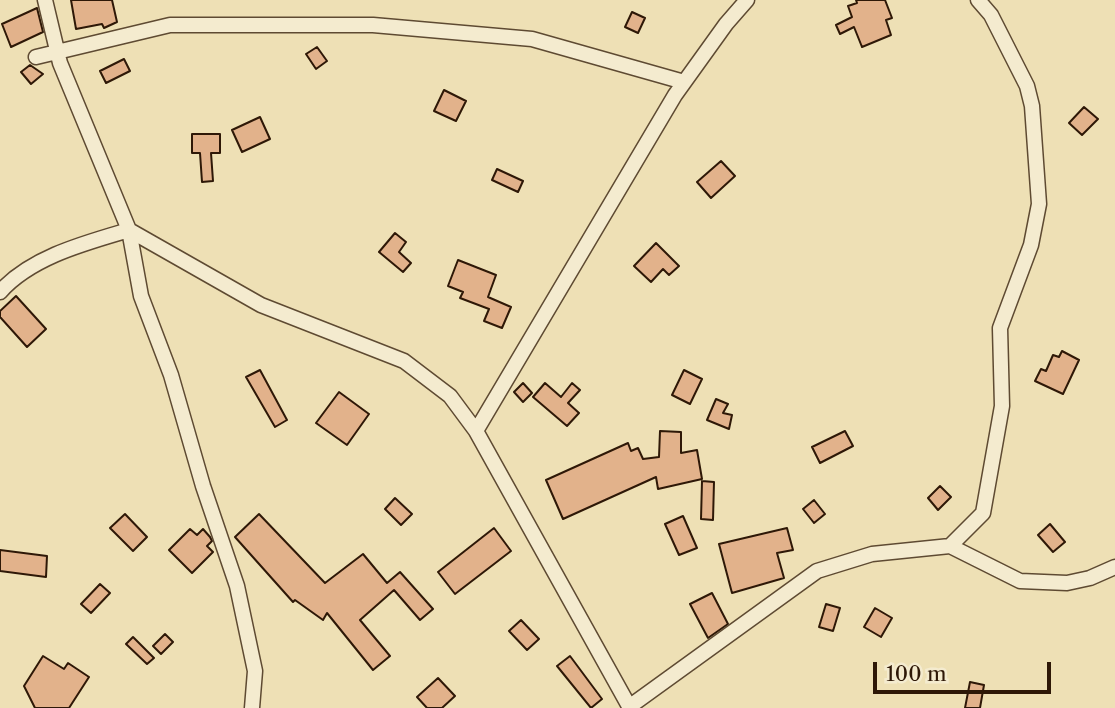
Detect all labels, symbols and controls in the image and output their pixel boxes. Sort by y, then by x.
scale bar [877,648,1056,692]
text: 100 m [886,661,947,686]

